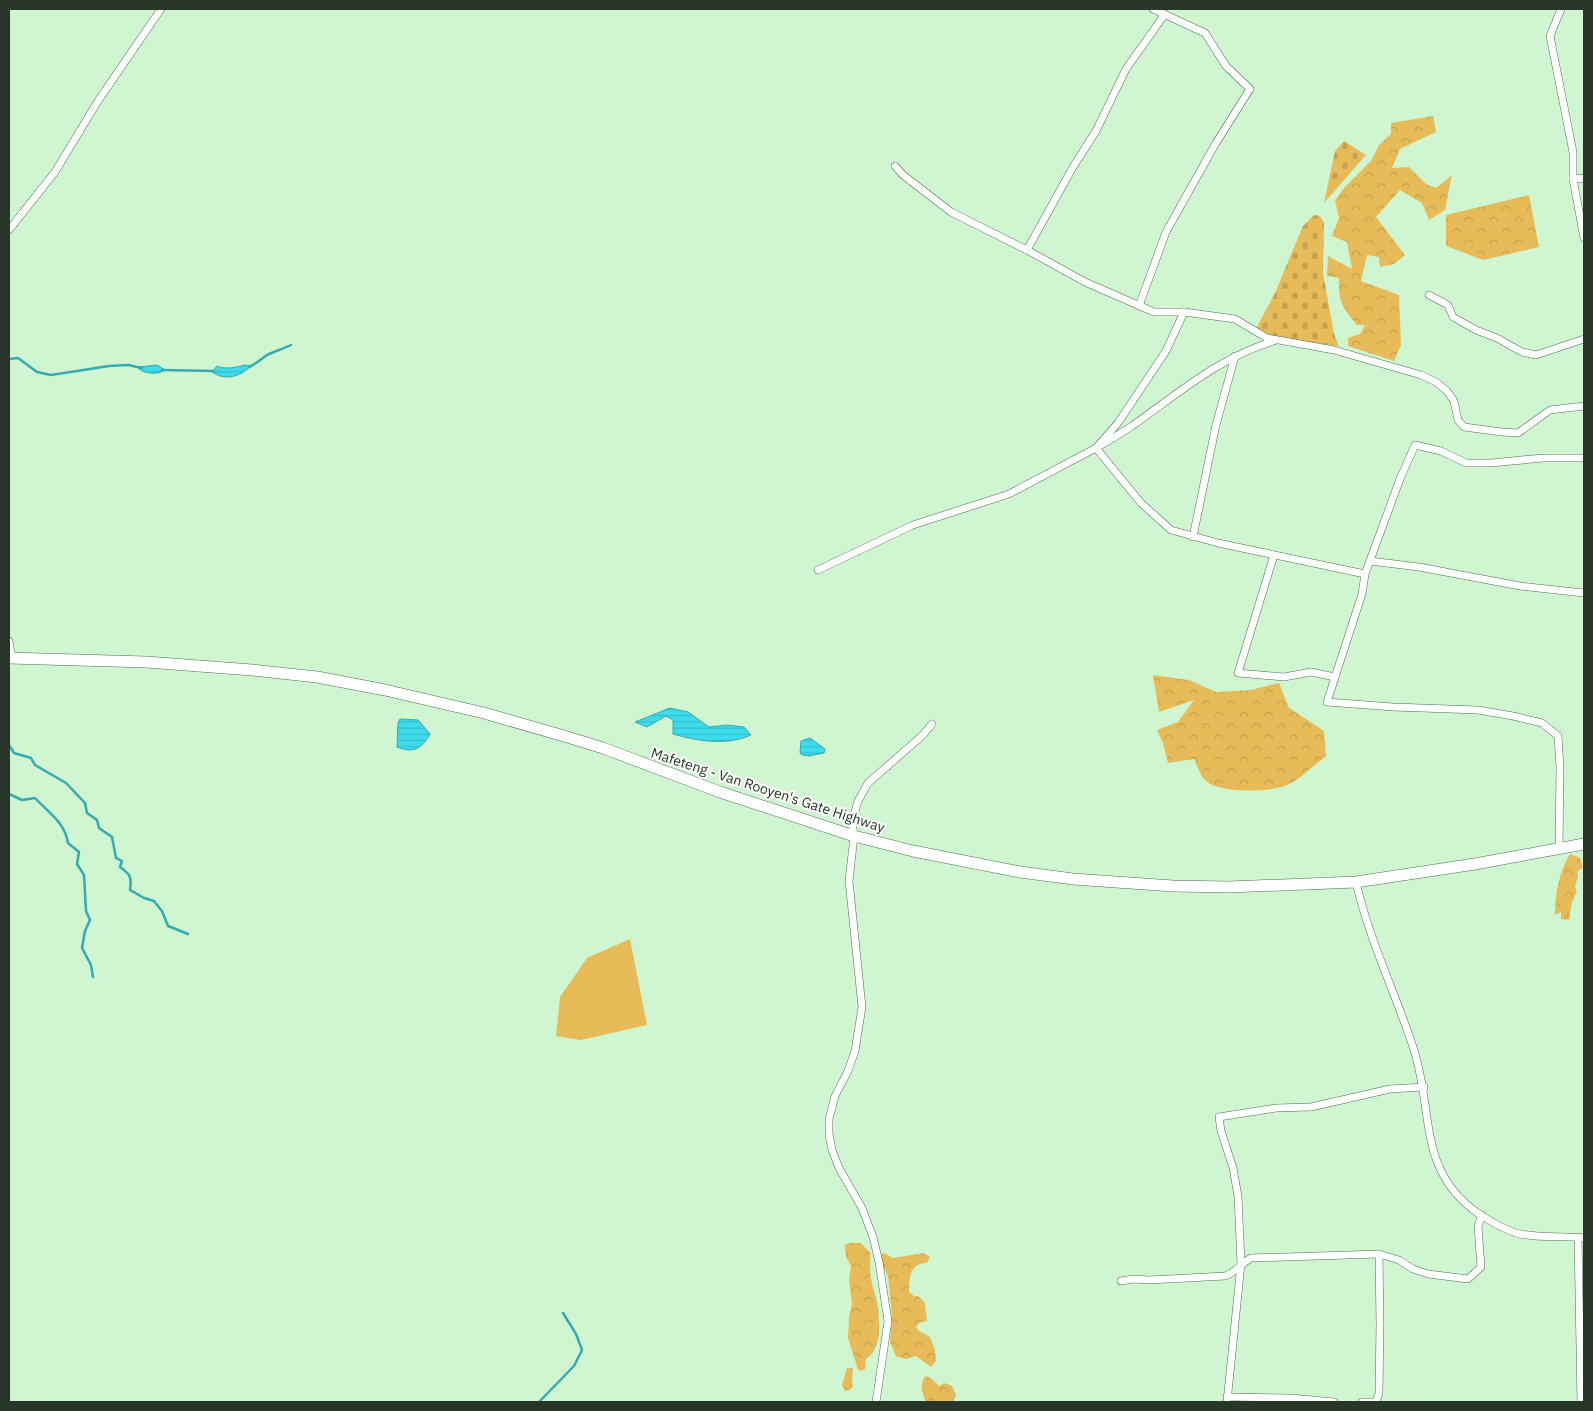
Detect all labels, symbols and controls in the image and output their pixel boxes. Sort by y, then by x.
street label: Mafeteng - Van Rooyen's Gate Highway [649,744,887,836]

